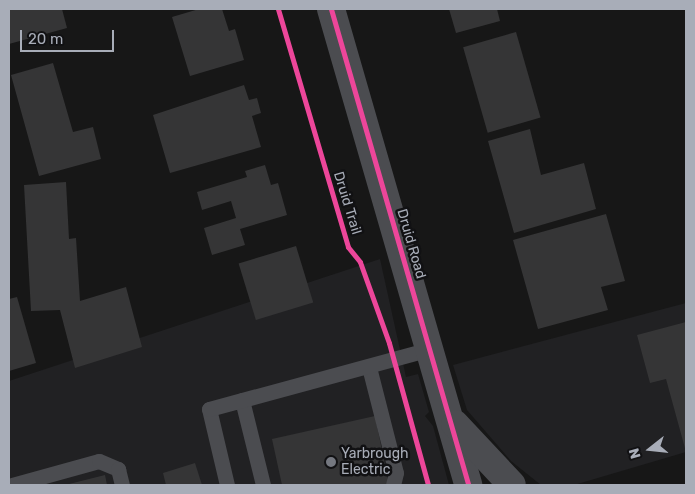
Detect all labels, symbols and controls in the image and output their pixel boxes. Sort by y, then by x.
scale bar [22,20,116,52]
text: 20 m [28,30,63,48]
street label: Druid Trail [329,169,365,237]
street label: Druid Road [393,207,429,281]
north arrow [625,424,675,474]
place label: Yarbrough Electric [341,446,409,478]
text: N [626,446,645,460]
marker: Yarbrough Electric [325,456,337,468]

